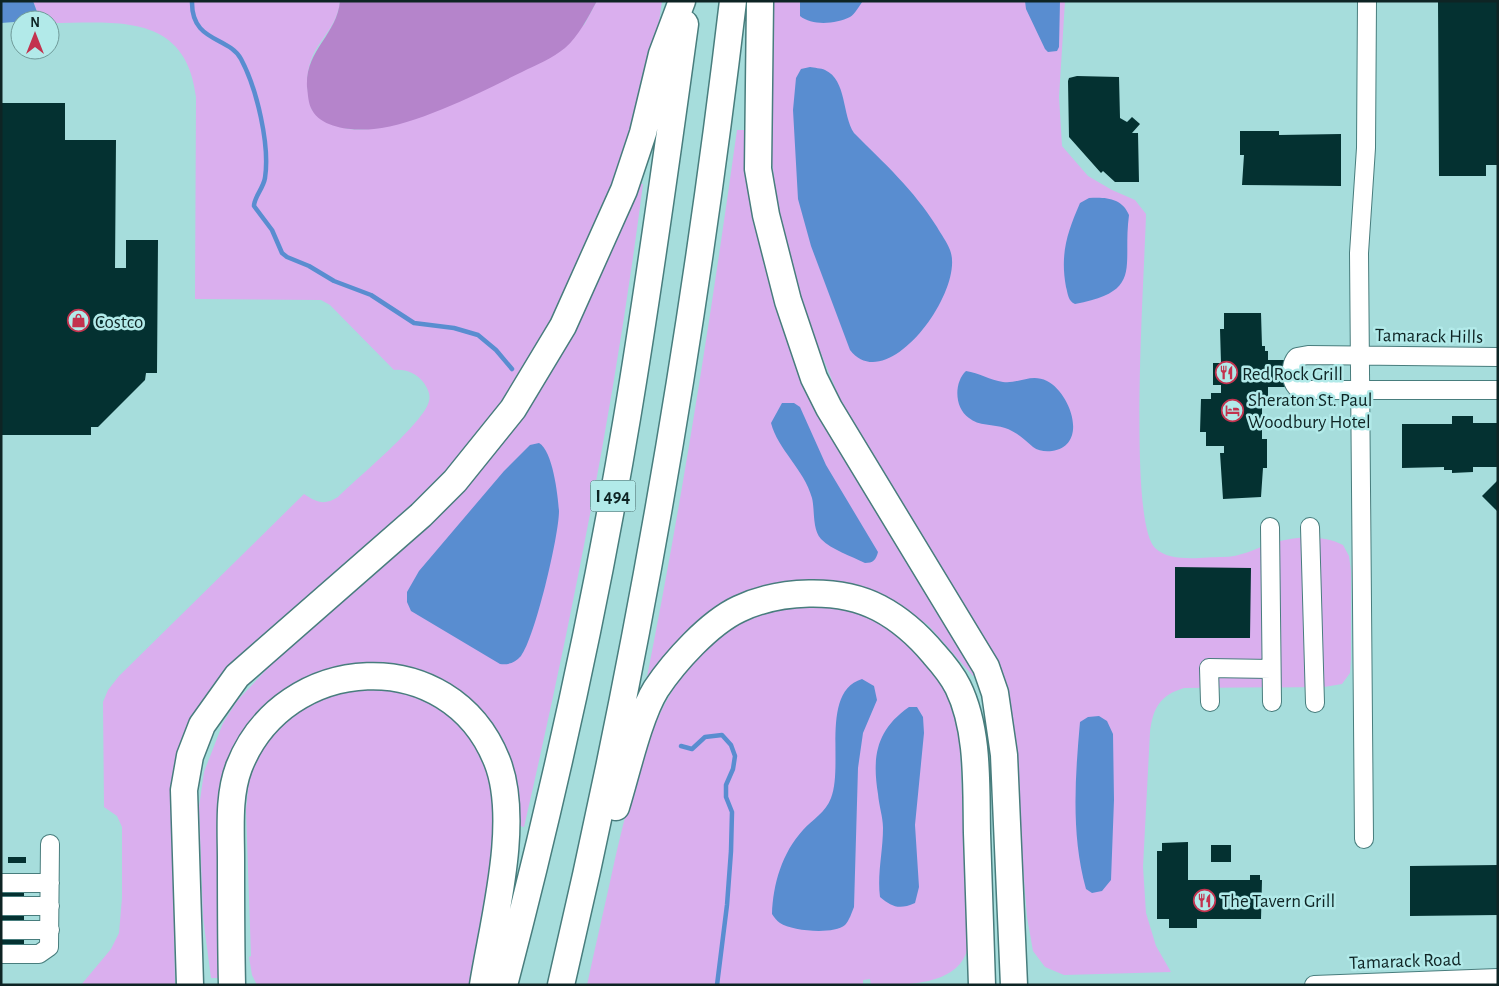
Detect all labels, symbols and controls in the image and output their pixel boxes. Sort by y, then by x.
north arrow [10,10,60,60]
text: N [30,16,40,30]
shop icon: Costco [67,309,91,333]
place label: Costco [95,313,143,332]
street label: Tamarack Hills [1375,326,1483,347]
restaurant icon: Red Rock Grill [1214,361,1238,385]
place label: Red Rock Grill [1242,365,1343,384]
place label: Sheraton St. Paul Woodbury Hotel [1248,391,1373,432]
hotel icon: Sheraton St. Paul Woodbury Hotel [1220,398,1244,422]
road number: I 494 [590,481,636,512]
restaurant icon: The Tavern Grill [1193,888,1217,912]
place label: The Tavern Grill [1221,892,1335,911]
street label: Tamarack Road [1349,950,1462,973]

